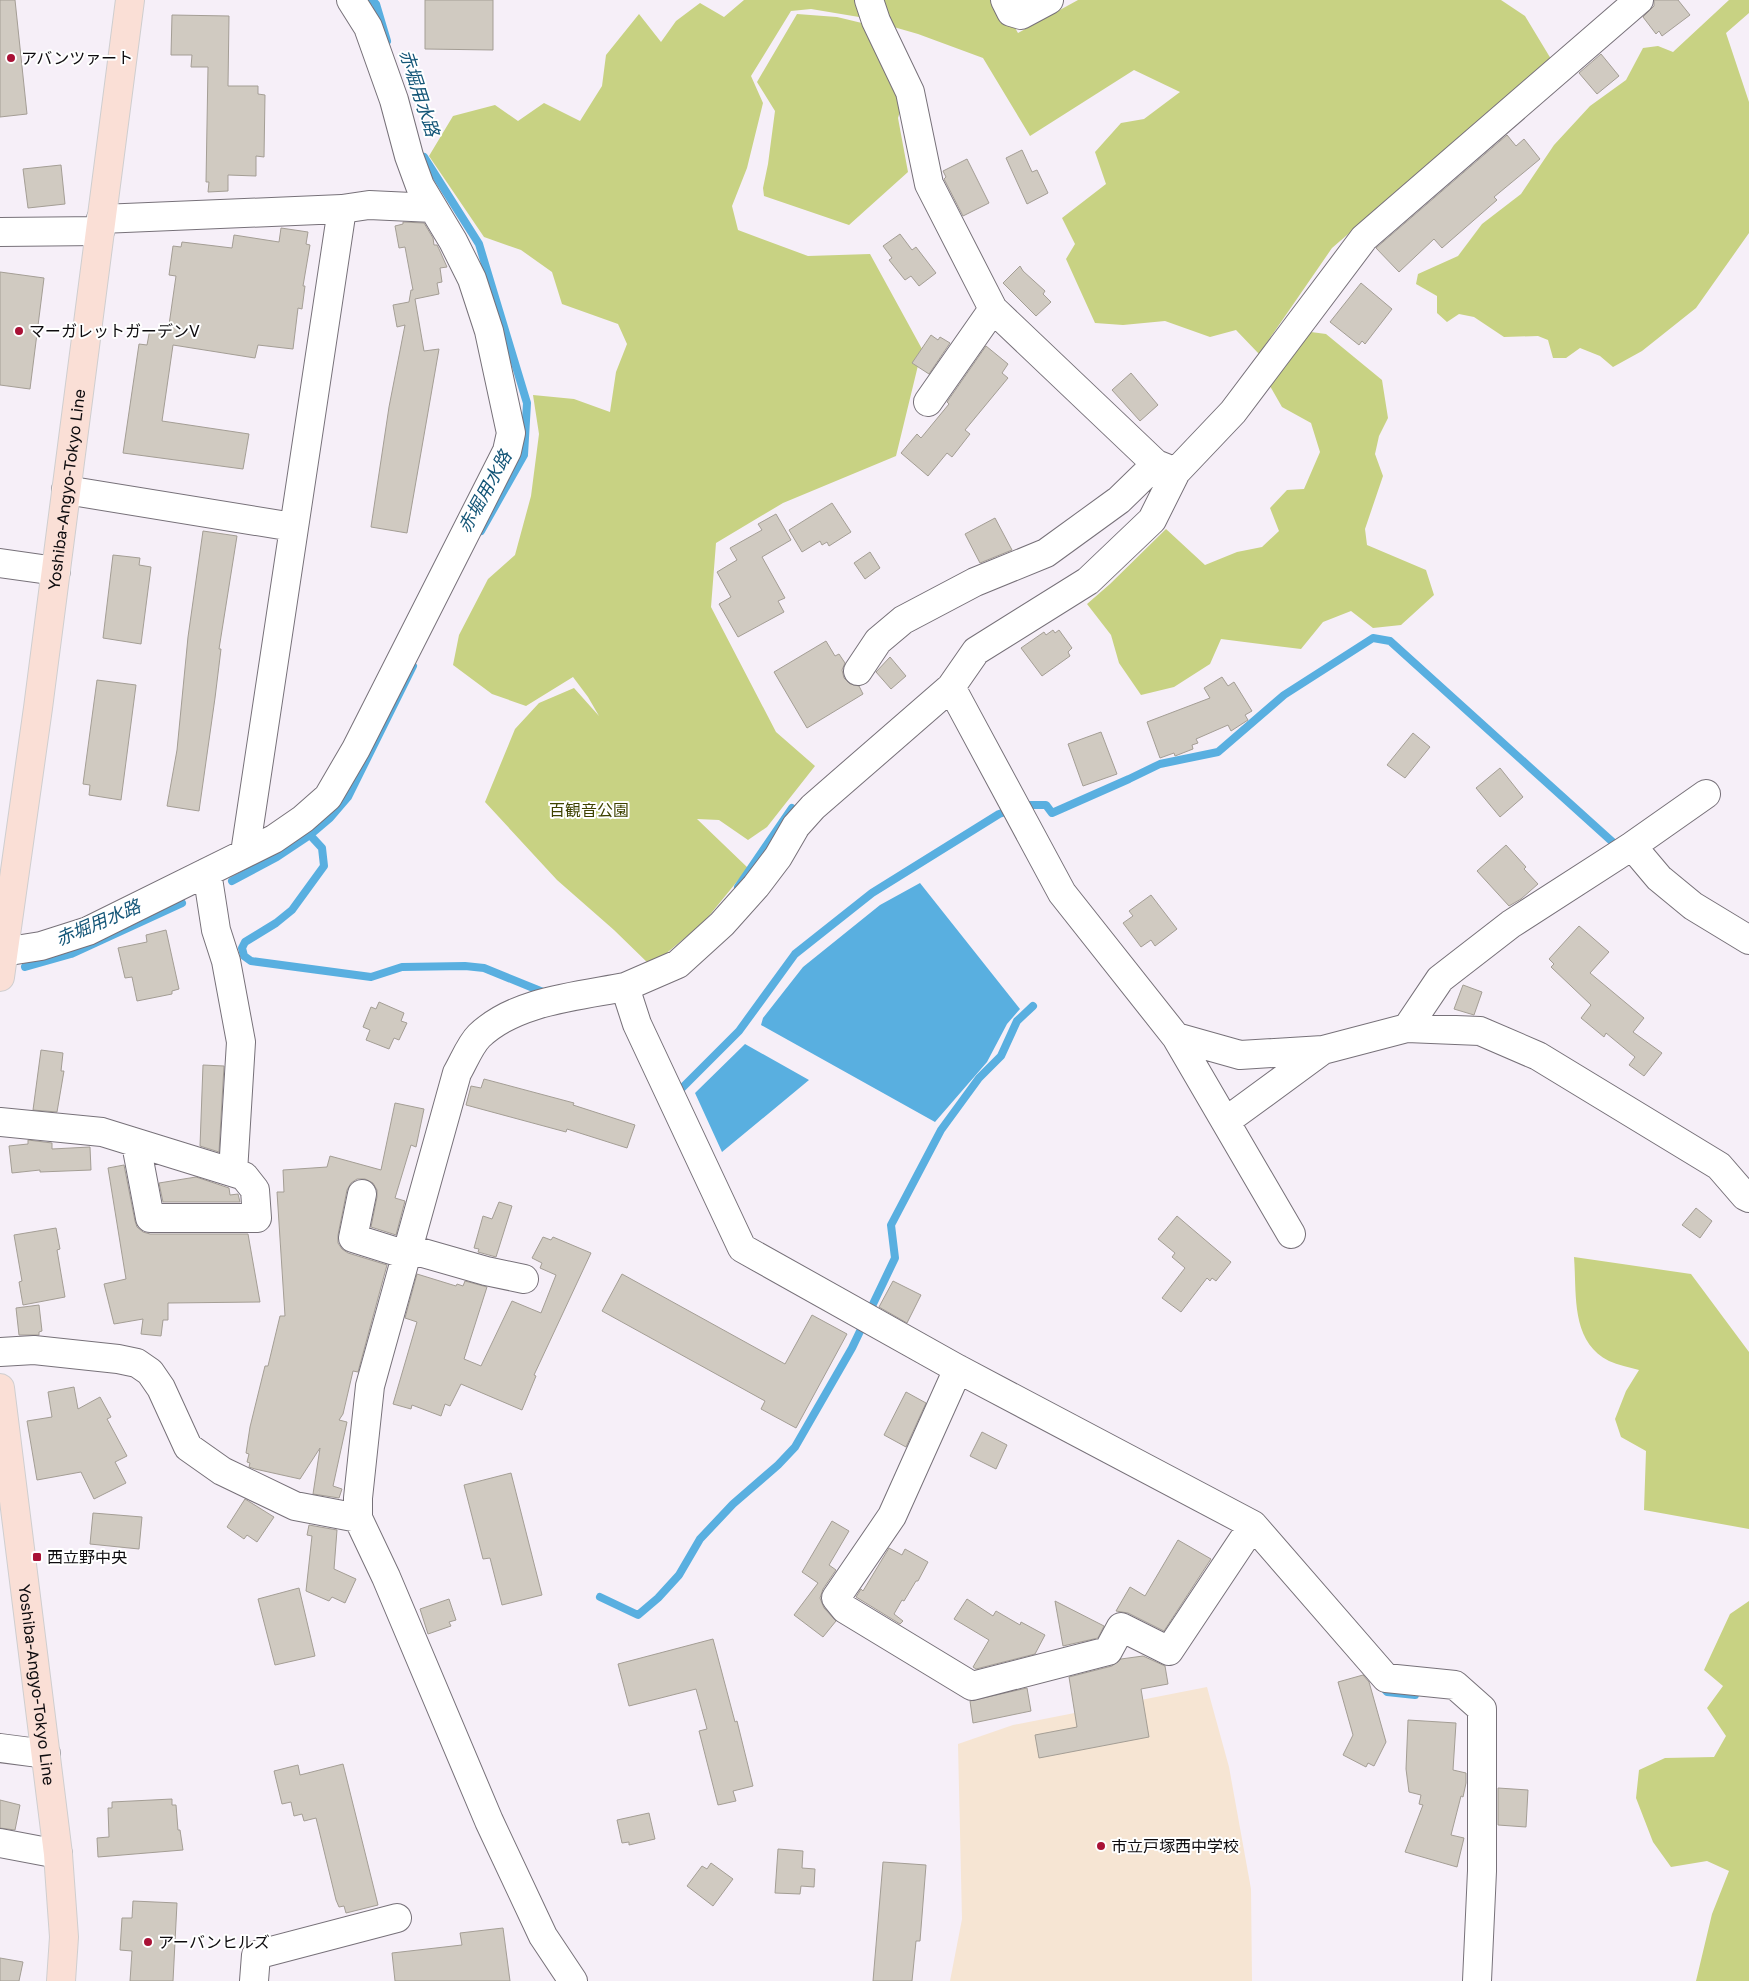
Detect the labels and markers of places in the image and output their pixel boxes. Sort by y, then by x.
place label: アバンツァート [21,48,133,68]
marker: アバンツァート [5,52,17,64]
place label: マーガレットガーデンV [29,321,200,341]
marker: マーガレットガーデンV [13,325,25,337]
place label: 西立野中央 [47,1547,127,1567]
marker: 西立野中央 [31,1551,43,1563]
place label: 市立戸塚西中学校 [1111,1836,1239,1856]
marker: 市立戸塚西中学校 [1095,1840,1107,1852]
place label: アーバンヒルズ [158,1932,270,1952]
marker: アーバンヒルズ [142,1936,154,1948]

